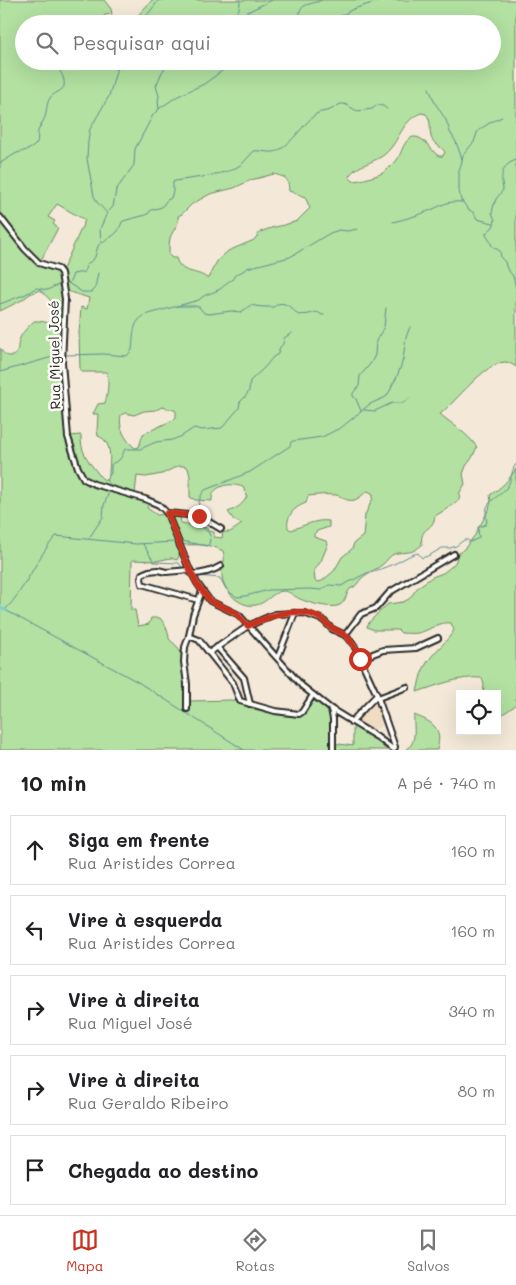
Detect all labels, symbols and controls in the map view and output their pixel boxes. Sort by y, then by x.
search box [15,15,501,70]
icon: search [33,29,61,57]
text: Pesquisar aqui [73,30,211,55]
street label: Rua Miguel José [44,300,64,410]
route end [188,505,211,528]
route start [349,648,372,671]
map controls [456,690,501,735]
button: locate [456,690,501,735]
text: 10 min [20,769,86,796]
text: A pé · 740 m [397,772,496,793]
text: Siga em frente [68,827,209,852]
icon: ahead [21,836,49,864]
text: 160 m [450,840,495,861]
text: Rua Aristides Correa [68,852,236,873]
text: Vire à esquerda [68,907,223,932]
icon: left [21,916,49,944]
text: 160 m [450,920,495,941]
text: Rua Aristides Correa [68,932,236,953]
text: Vire à direita [68,987,200,1012]
icon: right [21,996,49,1024]
text: 340 m [448,1000,495,1021]
text: Rua Miguel José [68,1012,193,1033]
text: Vire à direita [68,1067,200,1092]
icon: right [21,1076,49,1104]
text: 80 m [458,1080,495,1101]
text: Rua Geraldo Ribeiro [68,1092,228,1113]
icon: arrive [21,1156,49,1184]
text: Chegada ao destino [68,1158,258,1183]
tab: Mapa [66,1226,103,1275]
tab: Rotas [236,1226,275,1275]
tab: Salvos [407,1226,450,1275]

